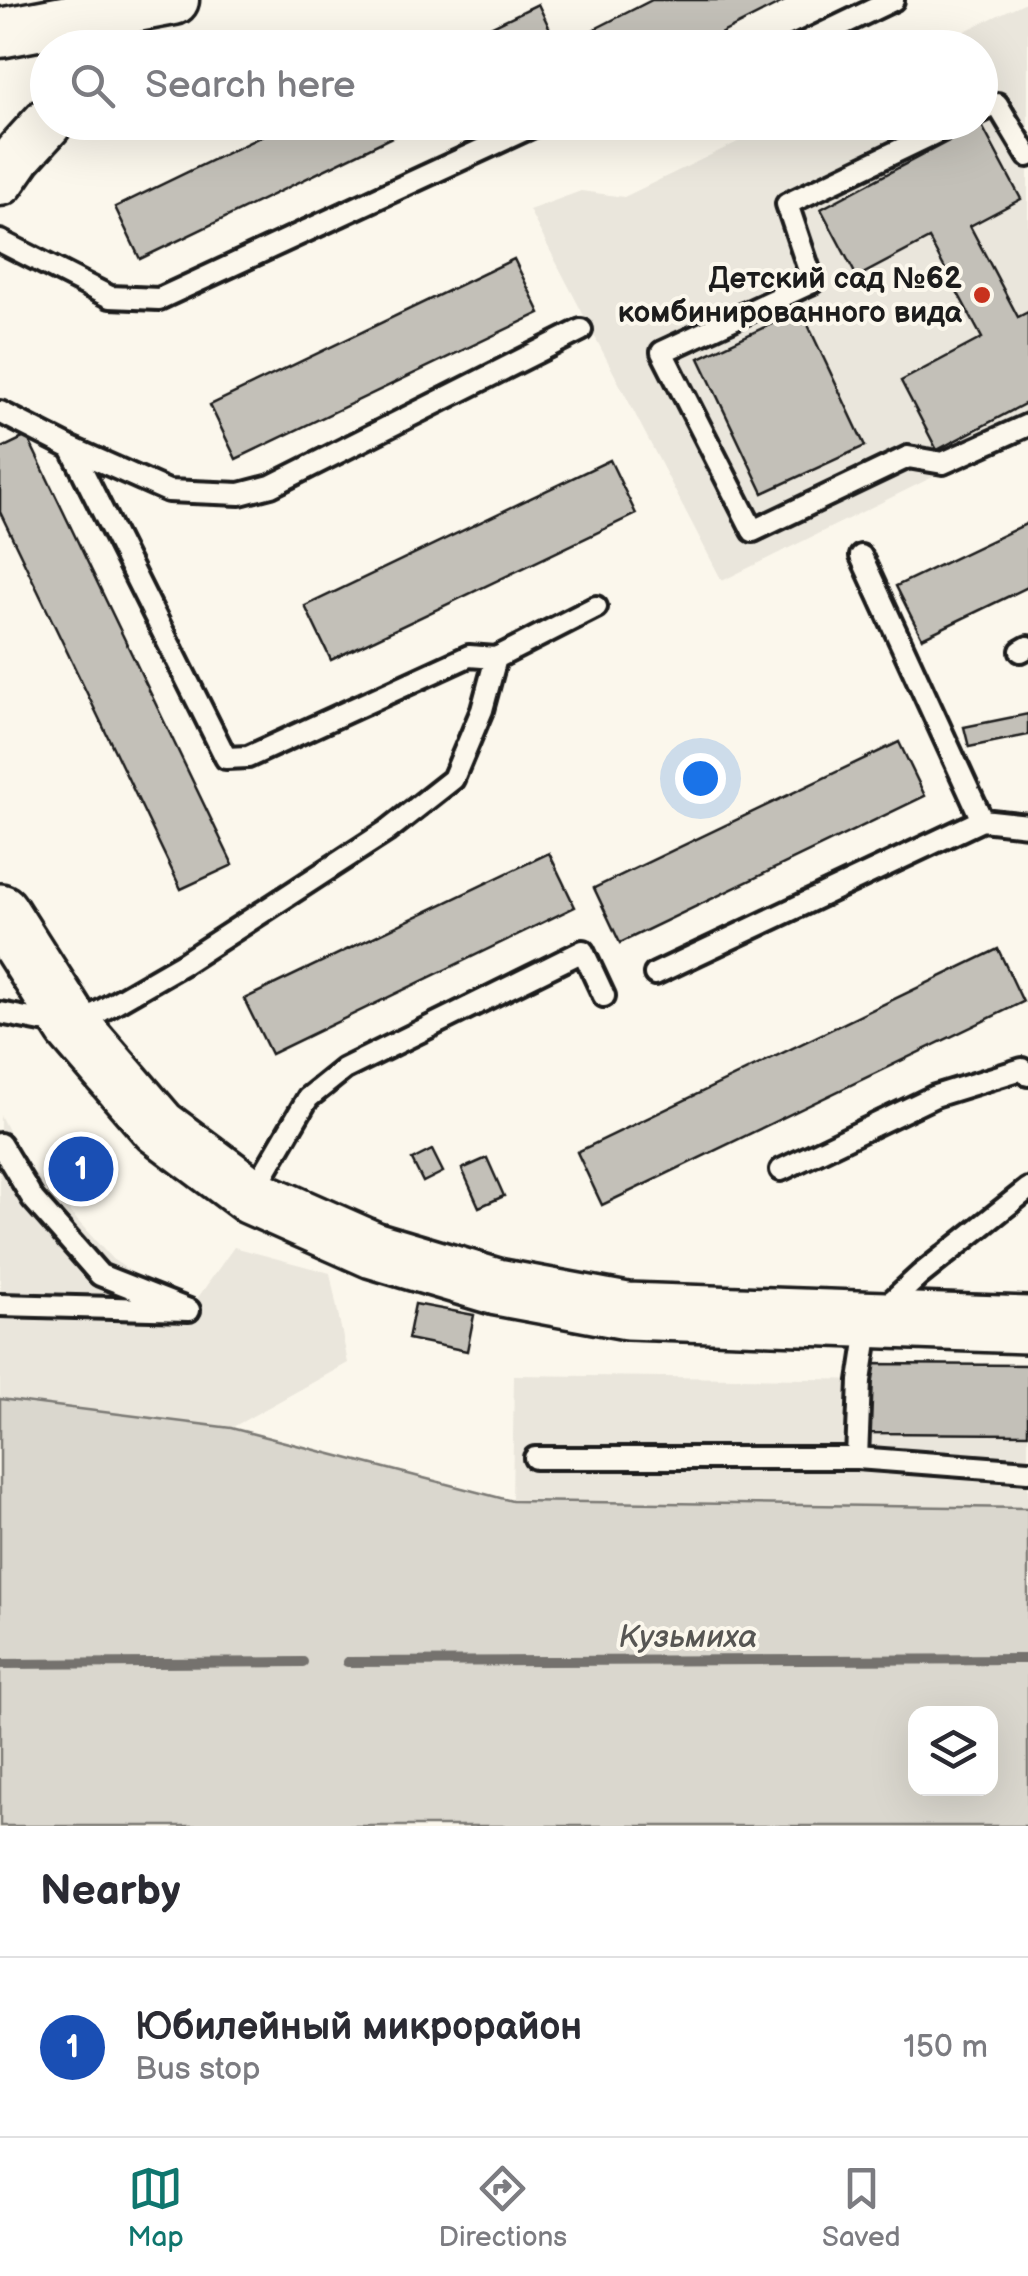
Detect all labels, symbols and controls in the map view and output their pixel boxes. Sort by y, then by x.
search box [30,30,998,140]
icon: search [65,58,120,113]
text: Search here [145,63,356,108]
place label: Детский сад №62 комбинированного вида [618,261,963,331]
marker: Детский сад №62 комбинированного вида [971,284,993,306]
your location [675,753,726,804]
pin: 1 [48,1132,114,1206]
water label: Кузьмиха [618,1618,758,1657]
map controls [908,1706,998,1796]
button: layers [908,1706,998,1796]
text: Nearby [40,1866,180,1917]
text: Юбилейный микрорайон [135,2005,582,2050]
text: 1 [66,2028,79,2067]
text: 150 m [903,2028,988,2067]
text: Bus stop [135,2050,261,2089]
tab: Map [127,2161,184,2254]
tab: Directions [438,2161,567,2254]
tab: Saved [822,2161,901,2254]

